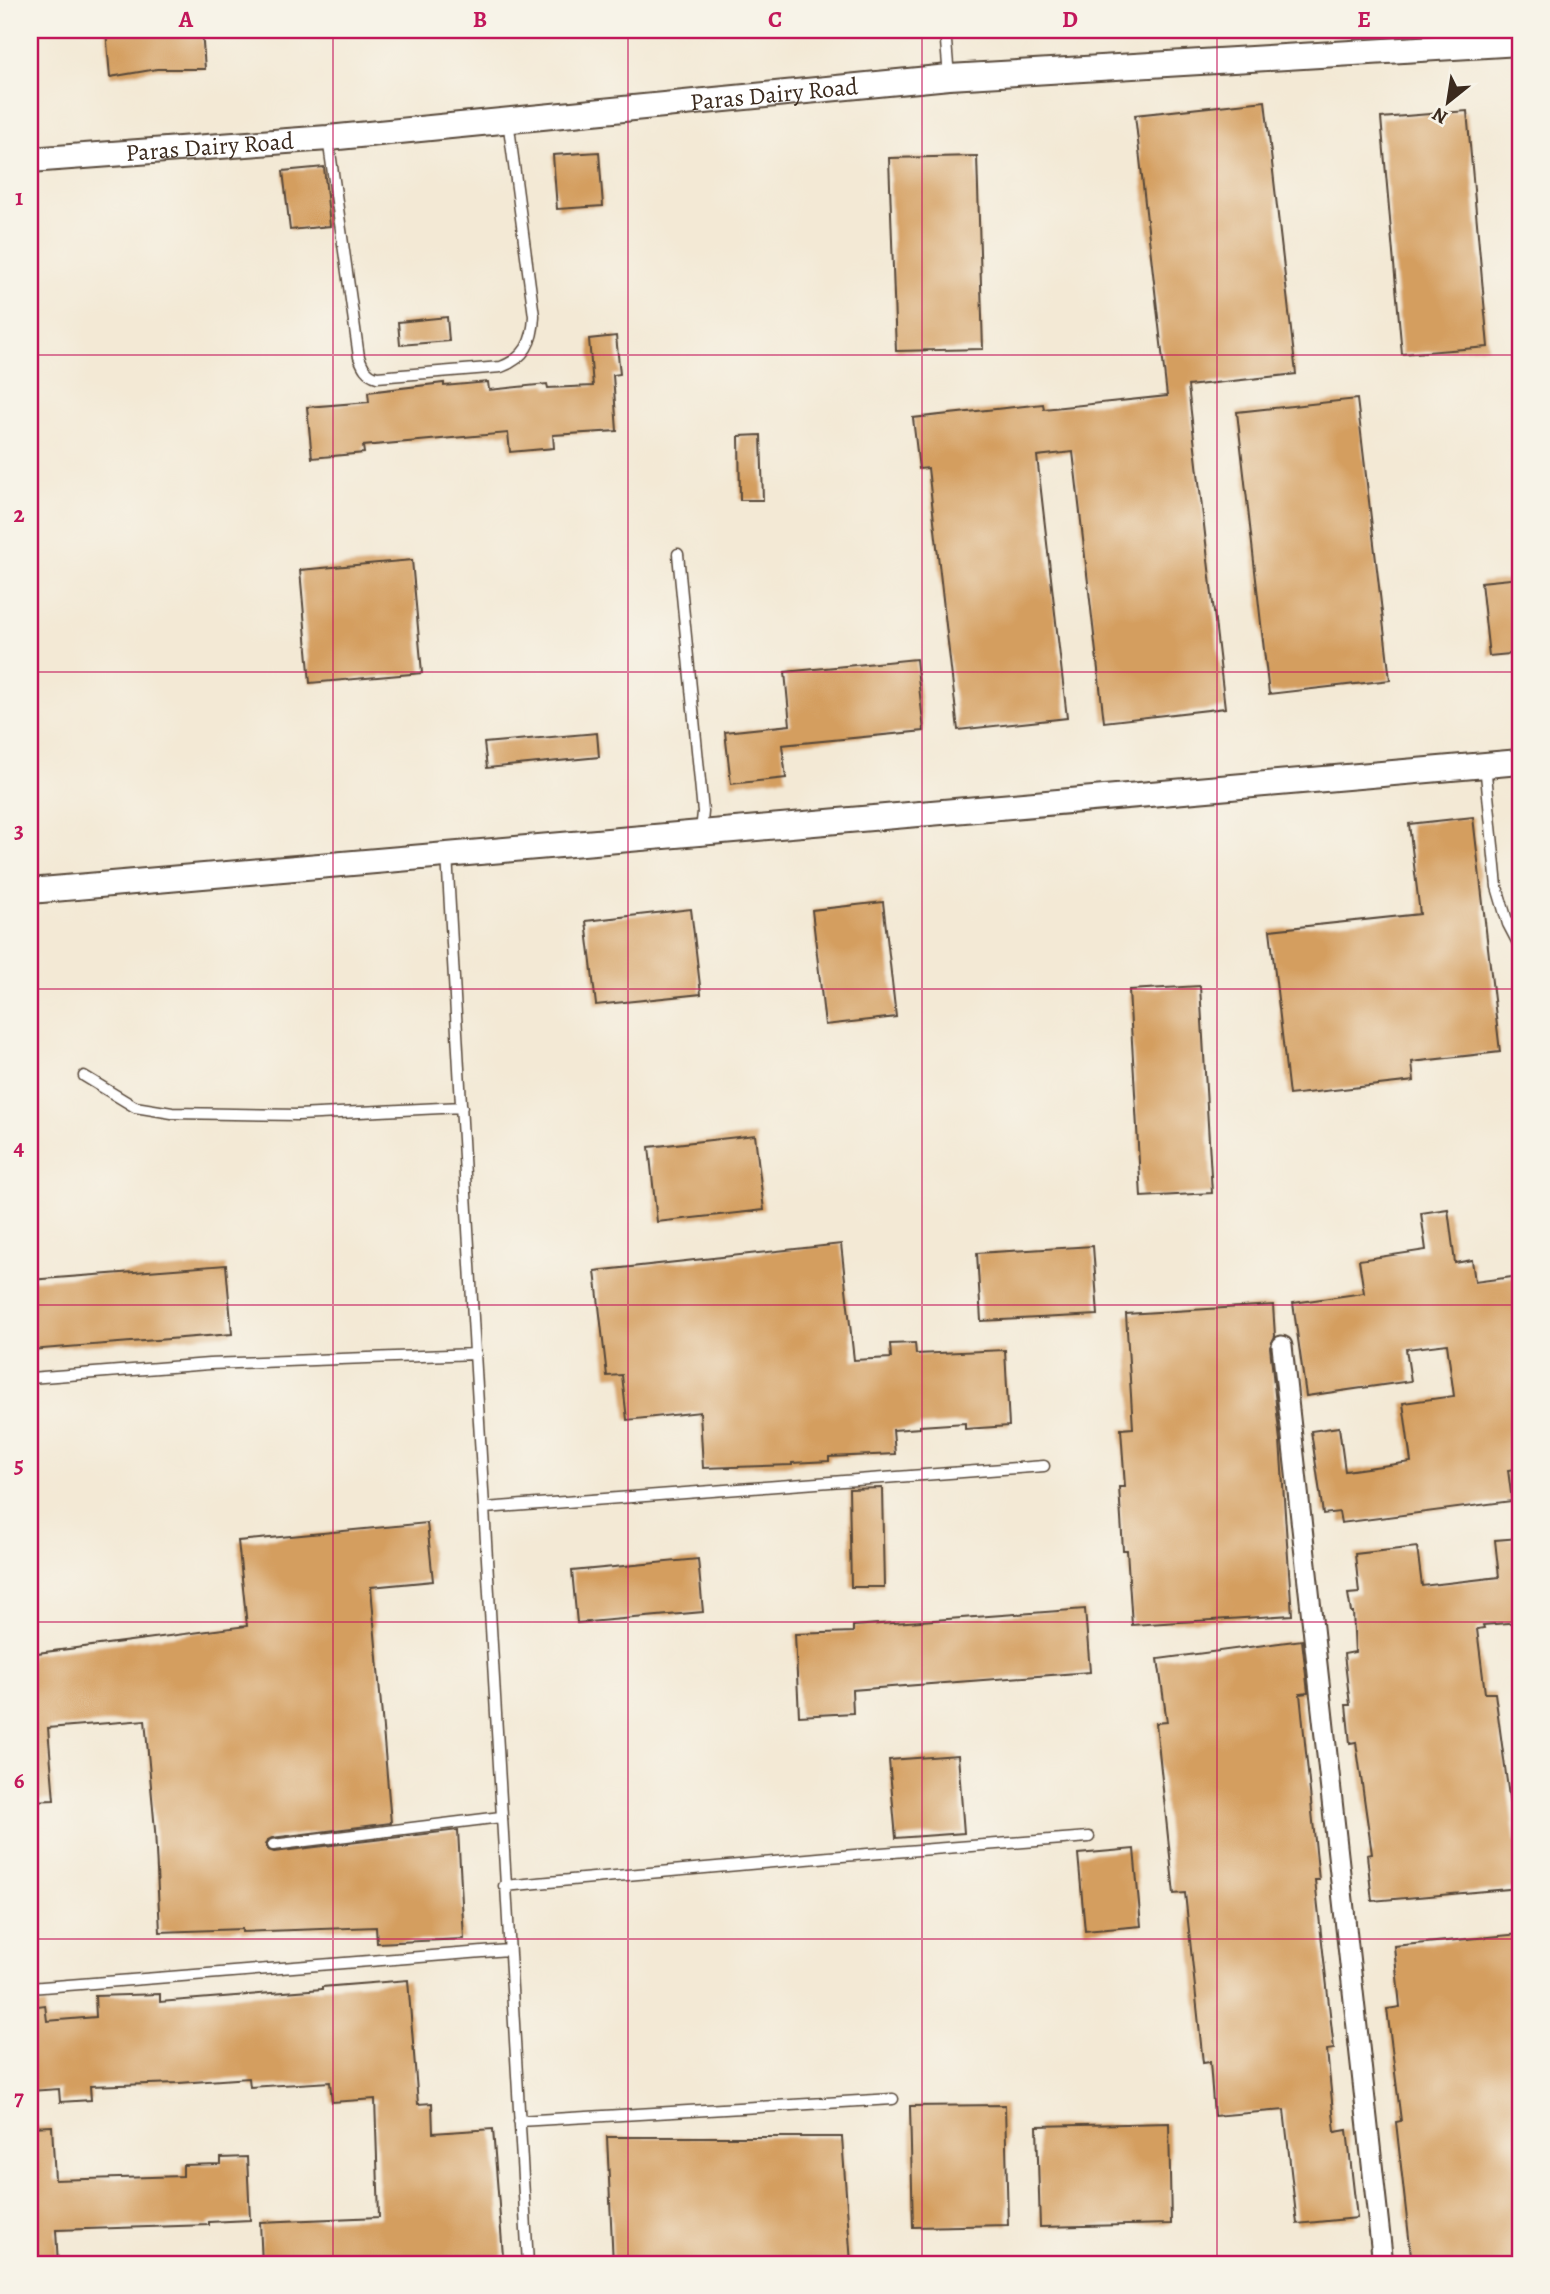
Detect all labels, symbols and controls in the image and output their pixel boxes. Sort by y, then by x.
text: A [178,4,194,35]
text: B [473,4,487,35]
text: C [768,4,782,35]
text: D [1062,4,1078,35]
text: E [1357,4,1371,35]
north arrow [1414,66,1484,136]
street label: Paras Dairy Road [689,70,859,118]
text: N [1427,101,1452,131]
street label: Paras Dairy Road [124,125,295,169]
text: 1 [15,182,23,213]
text: 2 [13,499,25,530]
text: 3 [14,815,24,846]
text: 4 [14,1132,25,1163]
text: 5 [14,1449,24,1480]
text: 6 [14,1765,25,1796]
text: 7 [14,2082,24,2113]

